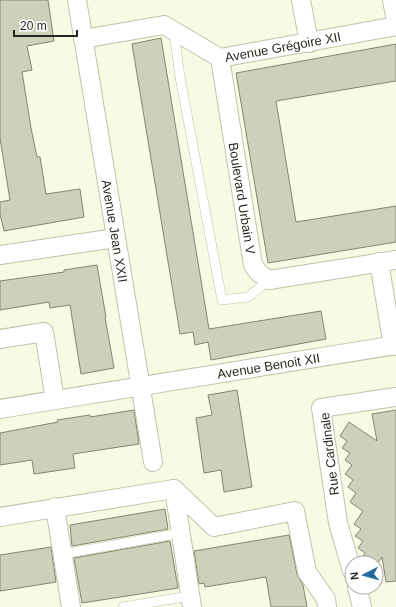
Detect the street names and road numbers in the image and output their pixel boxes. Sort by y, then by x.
street label: Avenue Grégoire XII [224,29,342,65]
street label: Boulevard Urbain V [226,141,258,256]
street label: Avenue Jean XXII [99,178,130,283]
street label: Avenue Benoit XII [216,350,321,382]
street label: Rue Cardinale [317,412,342,496]

